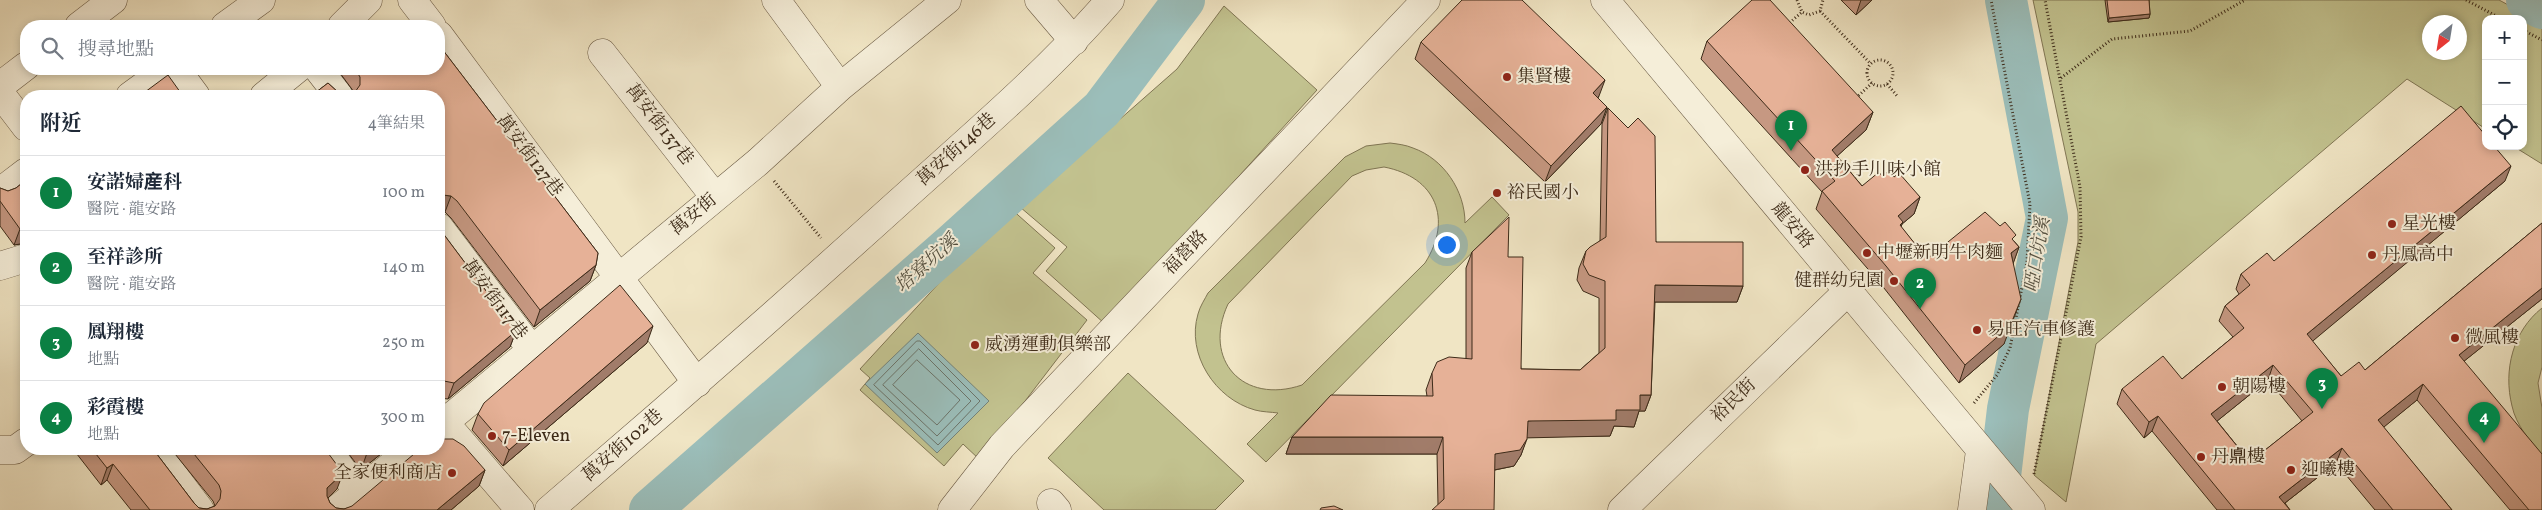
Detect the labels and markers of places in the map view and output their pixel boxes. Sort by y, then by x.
place label: 集賢樓 [1517,65,1571,90]
marker: 集賢樓 [1501,71,1513,83]
pin: 1 [1775,110,1807,151]
place label: 洪抄手川味小館 [1815,158,1941,183]
marker: 洪抄手川味小館 [1799,164,1811,176]
place label: 裕民國小 [1507,181,1579,206]
marker: 裕民國小 [1491,187,1503,199]
place label: 星光樓 [2402,212,2456,237]
marker: 星光樓 [2386,218,2398,230]
place label: 中壢新明牛肉麵 [1877,241,2003,266]
place label: 丹鳳高中 [2382,243,2454,268]
marker: 中壢新明牛肉麵 [1861,247,1873,259]
marker: 丹鳳高中 [2366,249,2378,261]
pin: 2 [1904,268,1936,309]
place label: 健群幼兒園 [1794,269,1884,294]
marker: 健群幼兒園 [1888,275,1900,287]
place label: 易旺汽車修護 [1987,318,2095,343]
marker: 易旺汽車修護 [1971,324,1983,336]
place label: 微風樓 [2465,326,2519,351]
marker: 微風樓 [2449,332,2461,344]
place label: 威湧運動俱樂部 [985,333,1111,358]
marker: 威湧運動俱樂部 [969,339,981,351]
pin: 3 [2306,368,2338,409]
place label: 朝陽樓 [2232,375,2286,400]
marker: 朝陽樓 [2216,381,2228,393]
pin: 4 [2468,402,2500,443]
place label: 7-Eleven [502,424,570,449]
marker: 7-Eleven [486,430,498,442]
place label: 丹鼑樓 [2211,445,2265,470]
marker: 丹鼑樓 [2195,451,2207,463]
place label: 迎曦樓 [2301,458,2355,483]
place label: 全家便利商店 [334,461,442,486]
marker: 迎曦樓 [2285,464,2297,476]
marker: 全家便利商店 [446,467,458,479]

